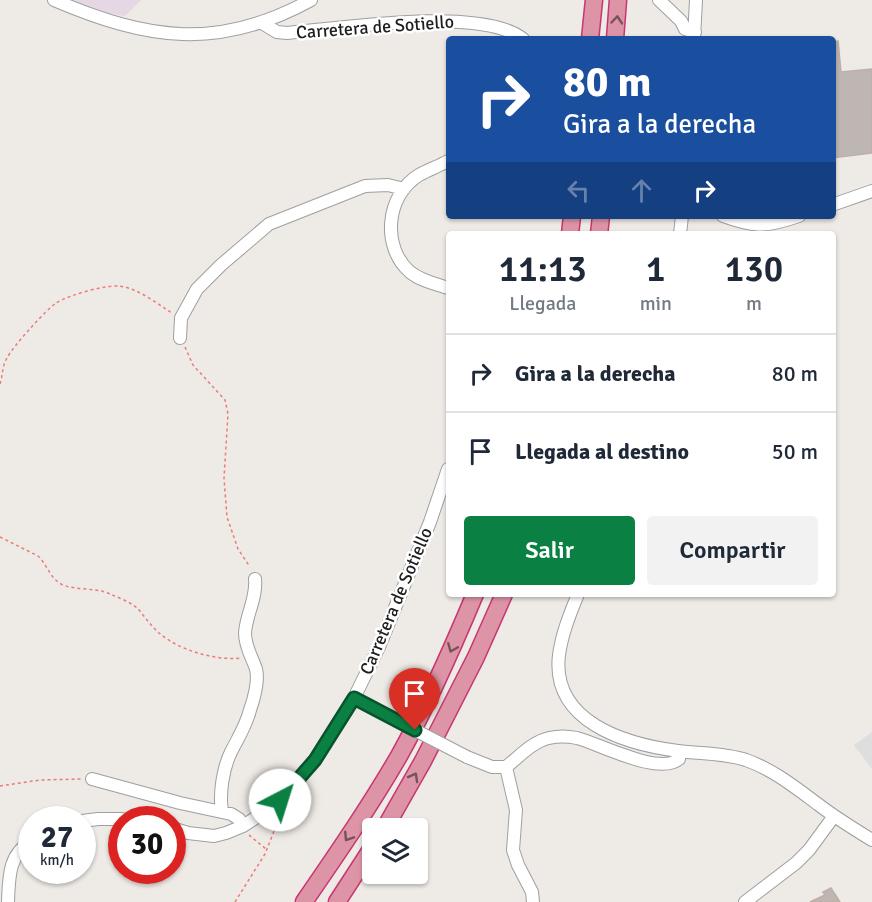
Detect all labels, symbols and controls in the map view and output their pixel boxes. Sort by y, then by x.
street label: Carretera de Sotiello [295,11,455,43]
one-way arrow [610,15,623,24]
text: 80 m [563,57,652,108]
icon: right [464,60,542,138]
text: Gira a la derecha [563,108,756,141]
icon: left [562,174,595,207]
icon: ahead [625,174,658,207]
icon: right [688,174,721,207]
text: 11:13 [499,247,587,292]
text: 1 [646,247,666,292]
text: 130 [725,247,783,292]
text: Llegada [509,291,576,316]
text: min [640,291,672,316]
text: m [746,291,762,316]
icon: right [464,357,497,390]
text: Gira a la derecha [515,360,676,387]
text: 80 m [772,360,818,387]
icon: arrive [464,435,497,468]
text: Llegada al destino [515,438,689,465]
text: 50 m [772,438,818,465]
button: Salir [464,516,635,585]
button: Compartir [647,516,818,585]
street label: Carretera de Sotiello [355,524,437,678]
one-way arrow [447,642,459,653]
pin [389,668,440,730]
icon: arrive [398,677,431,710]
position arrow [248,768,312,832]
one-way arrow [407,773,418,783]
speed limit sign: 30 [108,806,186,884]
map controls [362,818,428,884]
button: layers [362,818,428,884]
text: 27 [41,819,73,856]
one-way arrow [344,831,356,841]
text: km/h [40,851,74,869]

